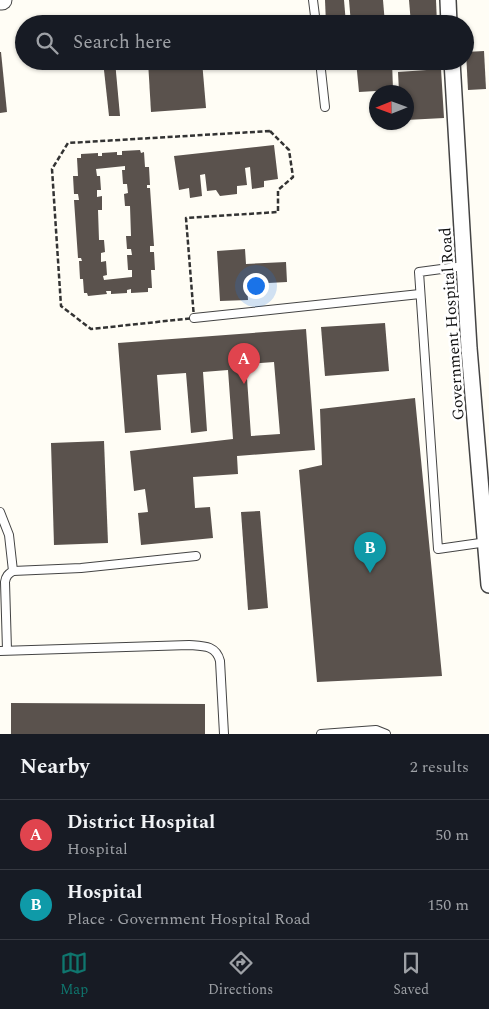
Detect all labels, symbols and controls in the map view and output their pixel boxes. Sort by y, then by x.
search box [15,15,474,70]
text: Search here [73,28,172,57]
icon: search [33,29,61,57]
north arrow [369,85,414,130]
street label: Government Hospital Road [433,227,471,421]
your location [243,273,269,299]
pin: A [228,343,260,384]
pin: B [354,532,386,573]
text: Nearby [20,751,90,783]
text: 2 results [410,755,469,779]
text: District Hospital [67,808,215,837]
text: A [30,823,42,847]
text: 50 m [435,823,469,847]
text: Hospital [67,837,128,861]
text: Hospital [67,878,142,907]
text: B [30,893,42,917]
text: 150 m [427,893,469,917]
text: Place · Government Hospital Road [67,907,310,931]
tab: Map [60,949,88,1000]
tab: Directions [208,949,273,1000]
tab: Saved [393,949,429,1000]

